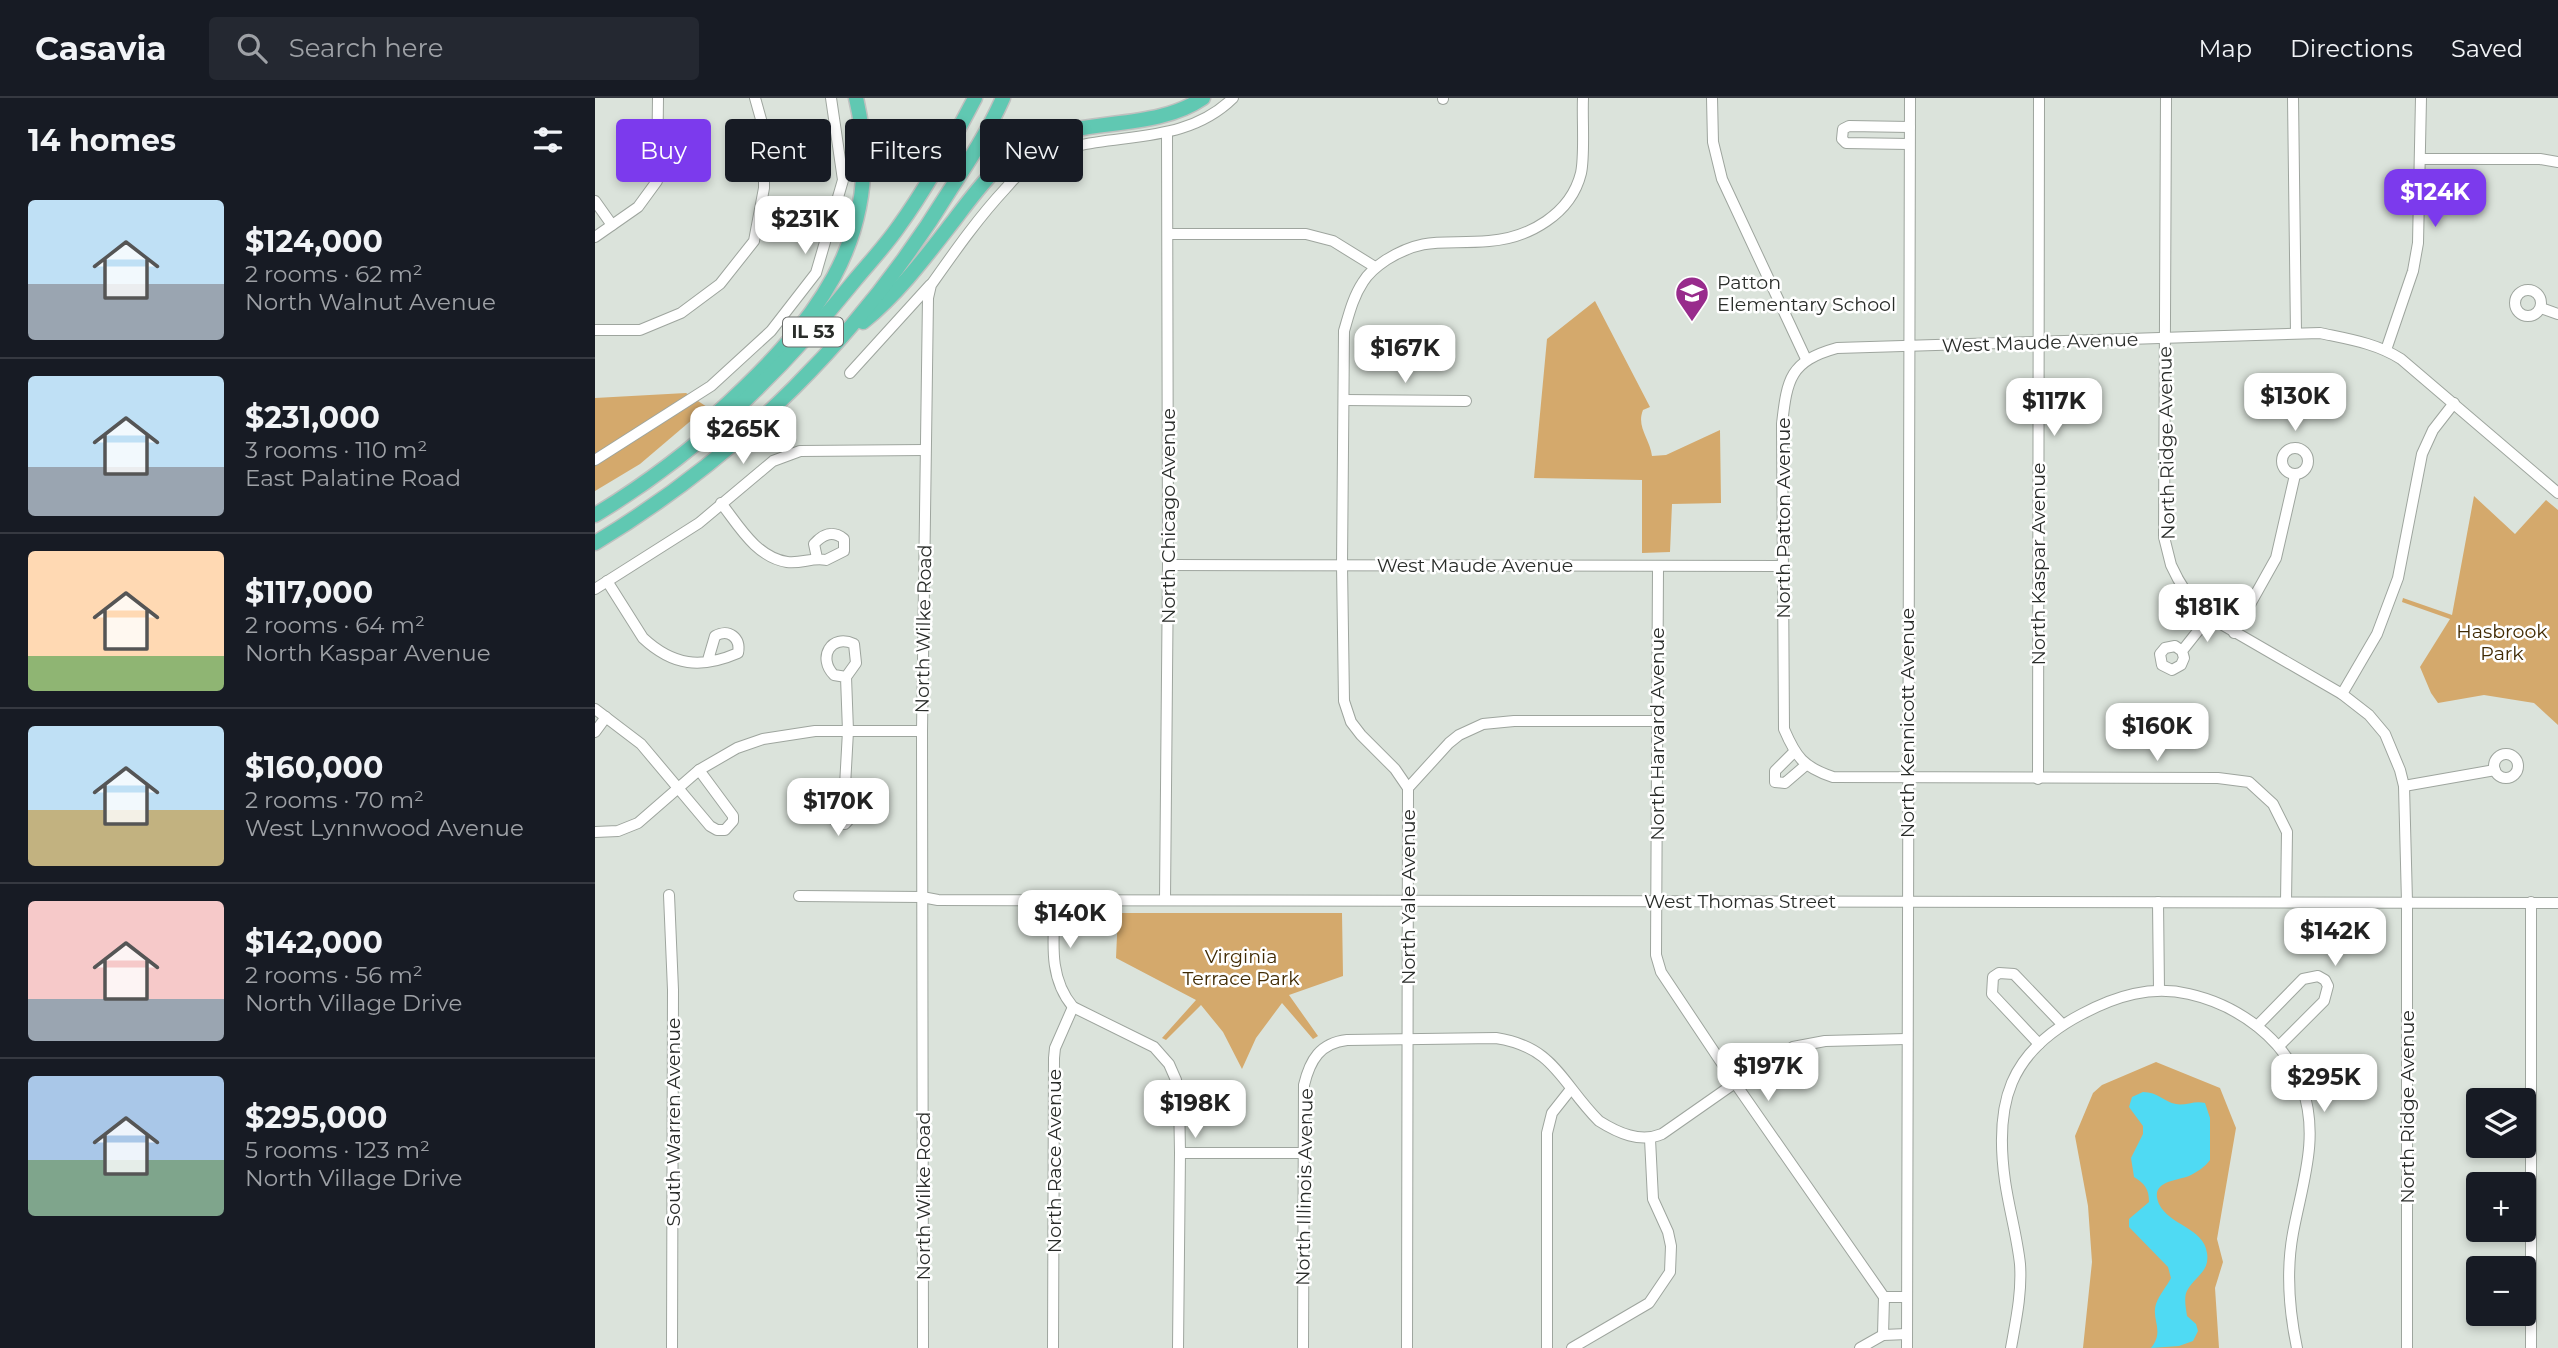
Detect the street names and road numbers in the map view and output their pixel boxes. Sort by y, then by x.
road number: IL 53 [783,318,843,346]
street label: West Maude Avenue [1941,328,2139,357]
street label: North Ridge Avenue [2153,346,2180,540]
street label: North Chicago Avenue [1157,408,1180,624]
street label: North Patton Avenue [1772,417,1795,619]
street label: North Kaspar Avenue [2027,463,2050,665]
street label: North Wilke Road [911,544,936,714]
street label: West Maude Avenue [1377,554,1573,577]
street label: North Kennicott Avenue [1896,608,1919,838]
street label: North Harvard Avenue [1646,627,1669,841]
street label: North Yale Avenue [1397,809,1420,985]
street label: West Thomas Street [1644,890,1836,913]
street label: North Ridge Avenue [2396,1010,2419,1204]
street label: South Warren Avenue [662,1017,685,1227]
street label: North Race Avenue [1043,1069,1066,1253]
street label: North Illinois Avenue [1291,1088,1318,1286]
street label: North Wilke Road [912,1112,935,1280]

